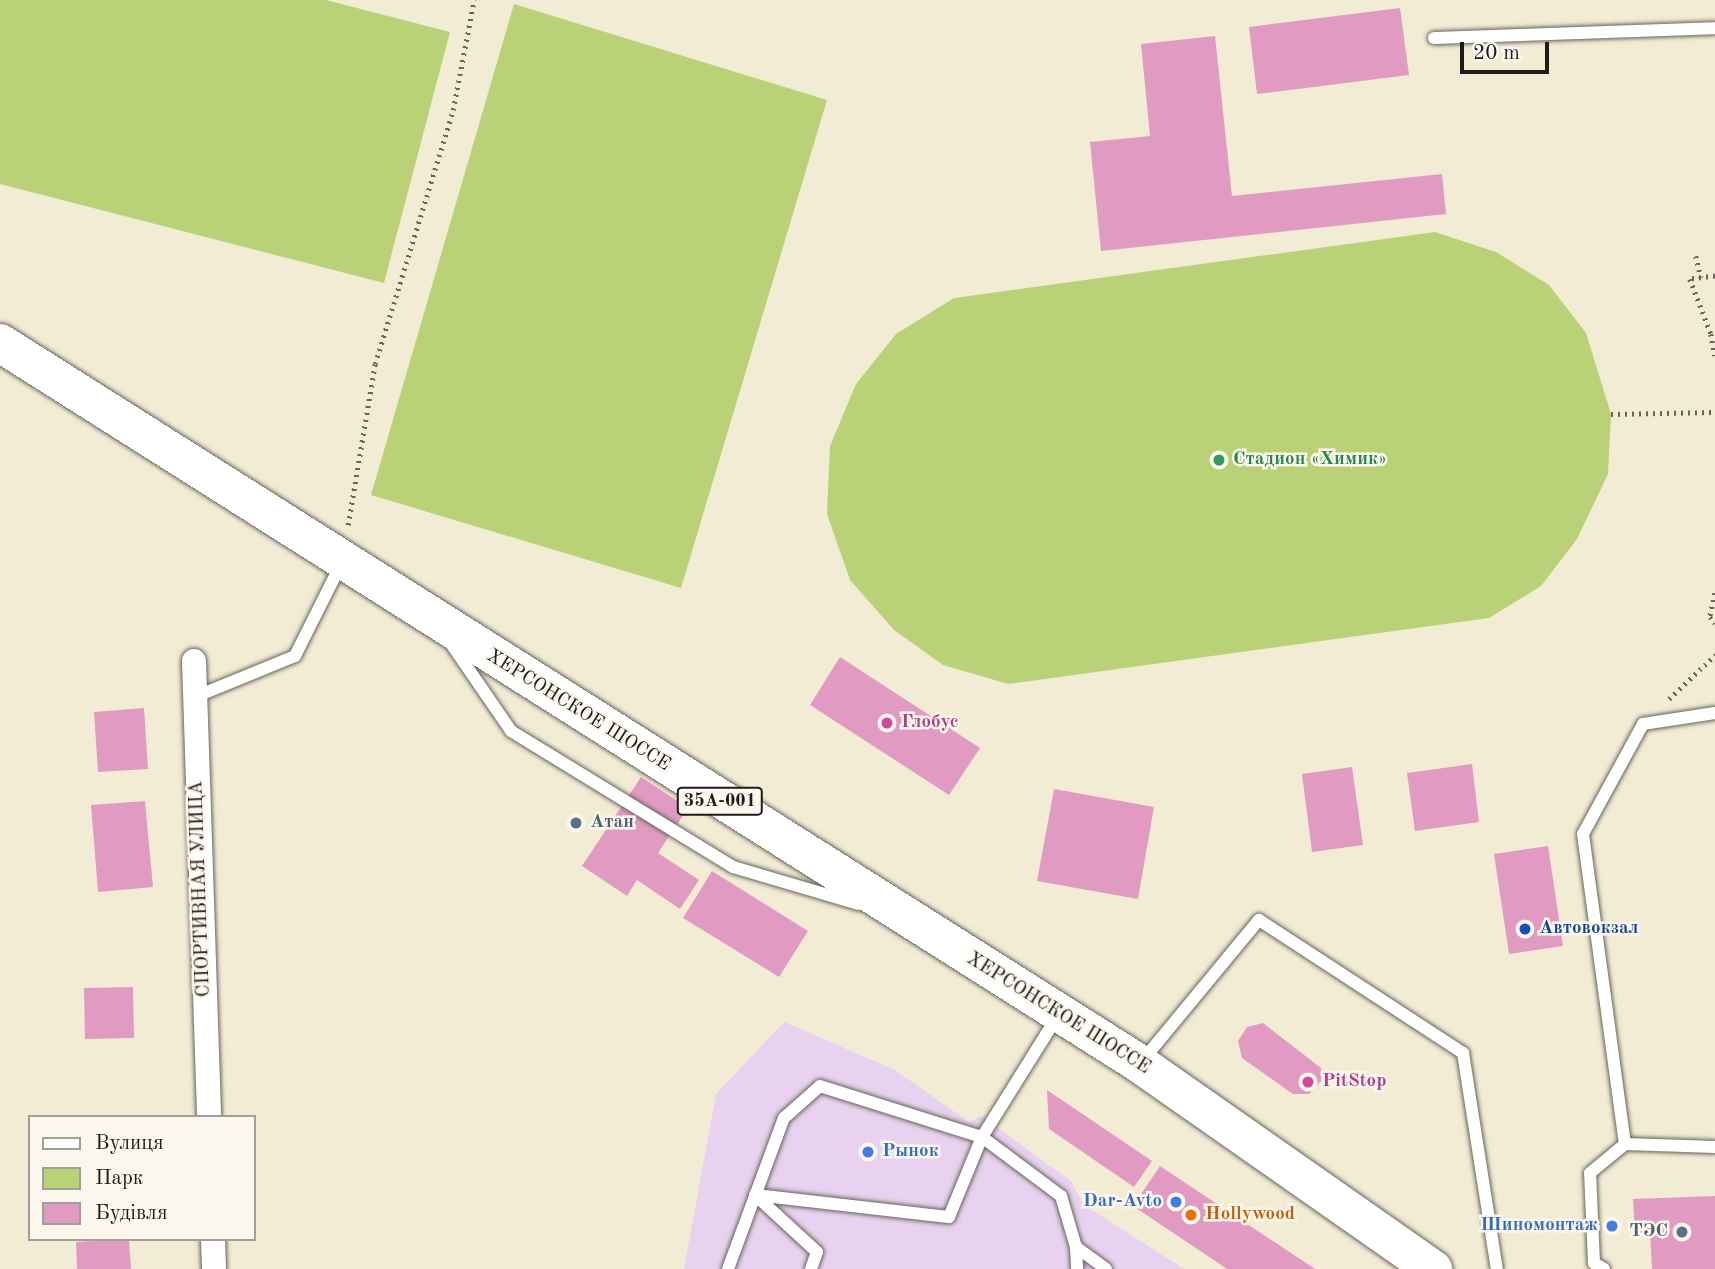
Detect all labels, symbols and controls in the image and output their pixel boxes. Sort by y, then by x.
scale bar [1463,28,1552,72]
text: 20 m [1473,43,1520,64]
place label: Стадион «Химик» [1233,449,1387,471]
marker: Стадион «Химик» [1211,452,1227,468]
street label: ХЕРСОНСКОЕ ШОССЕ [482,645,674,777]
place label: Глобус [901,712,959,734]
marker: Глобус [879,715,895,731]
street label: СПОРТИВНАЯ УЛИЦА [186,780,216,998]
road number: 35А-001 [676,786,764,816]
place label: Атан [590,812,634,834]
marker: Атан [568,815,584,831]
place label: Автовокзал [1539,918,1638,940]
marker: Автовокзал [1517,921,1533,937]
street label: ХЕРСОНСКОЕ ШОССЕ [962,948,1154,1080]
place label: PitStop [1322,1071,1386,1093]
marker: PitStop [1300,1074,1316,1090]
legend [28,1115,256,1241]
text: Вулиця [95,1133,164,1154]
place label: Рынок [882,1141,939,1163]
marker: Рынок [860,1144,876,1160]
text: Парк [95,1168,143,1189]
place label: Dar-Avto [1083,1191,1162,1213]
marker: Dar-Avto [1168,1194,1184,1210]
text: Будівля [95,1203,168,1224]
place label: Hollywood [1205,1204,1295,1226]
marker: Hollywood [1183,1207,1199,1223]
place label: Шиномонтаж [1480,1215,1598,1237]
marker: Шиномонтаж [1604,1218,1620,1234]
place label: ТЭС [1629,1221,1668,1243]
marker: ТЭС [1674,1224,1690,1240]

